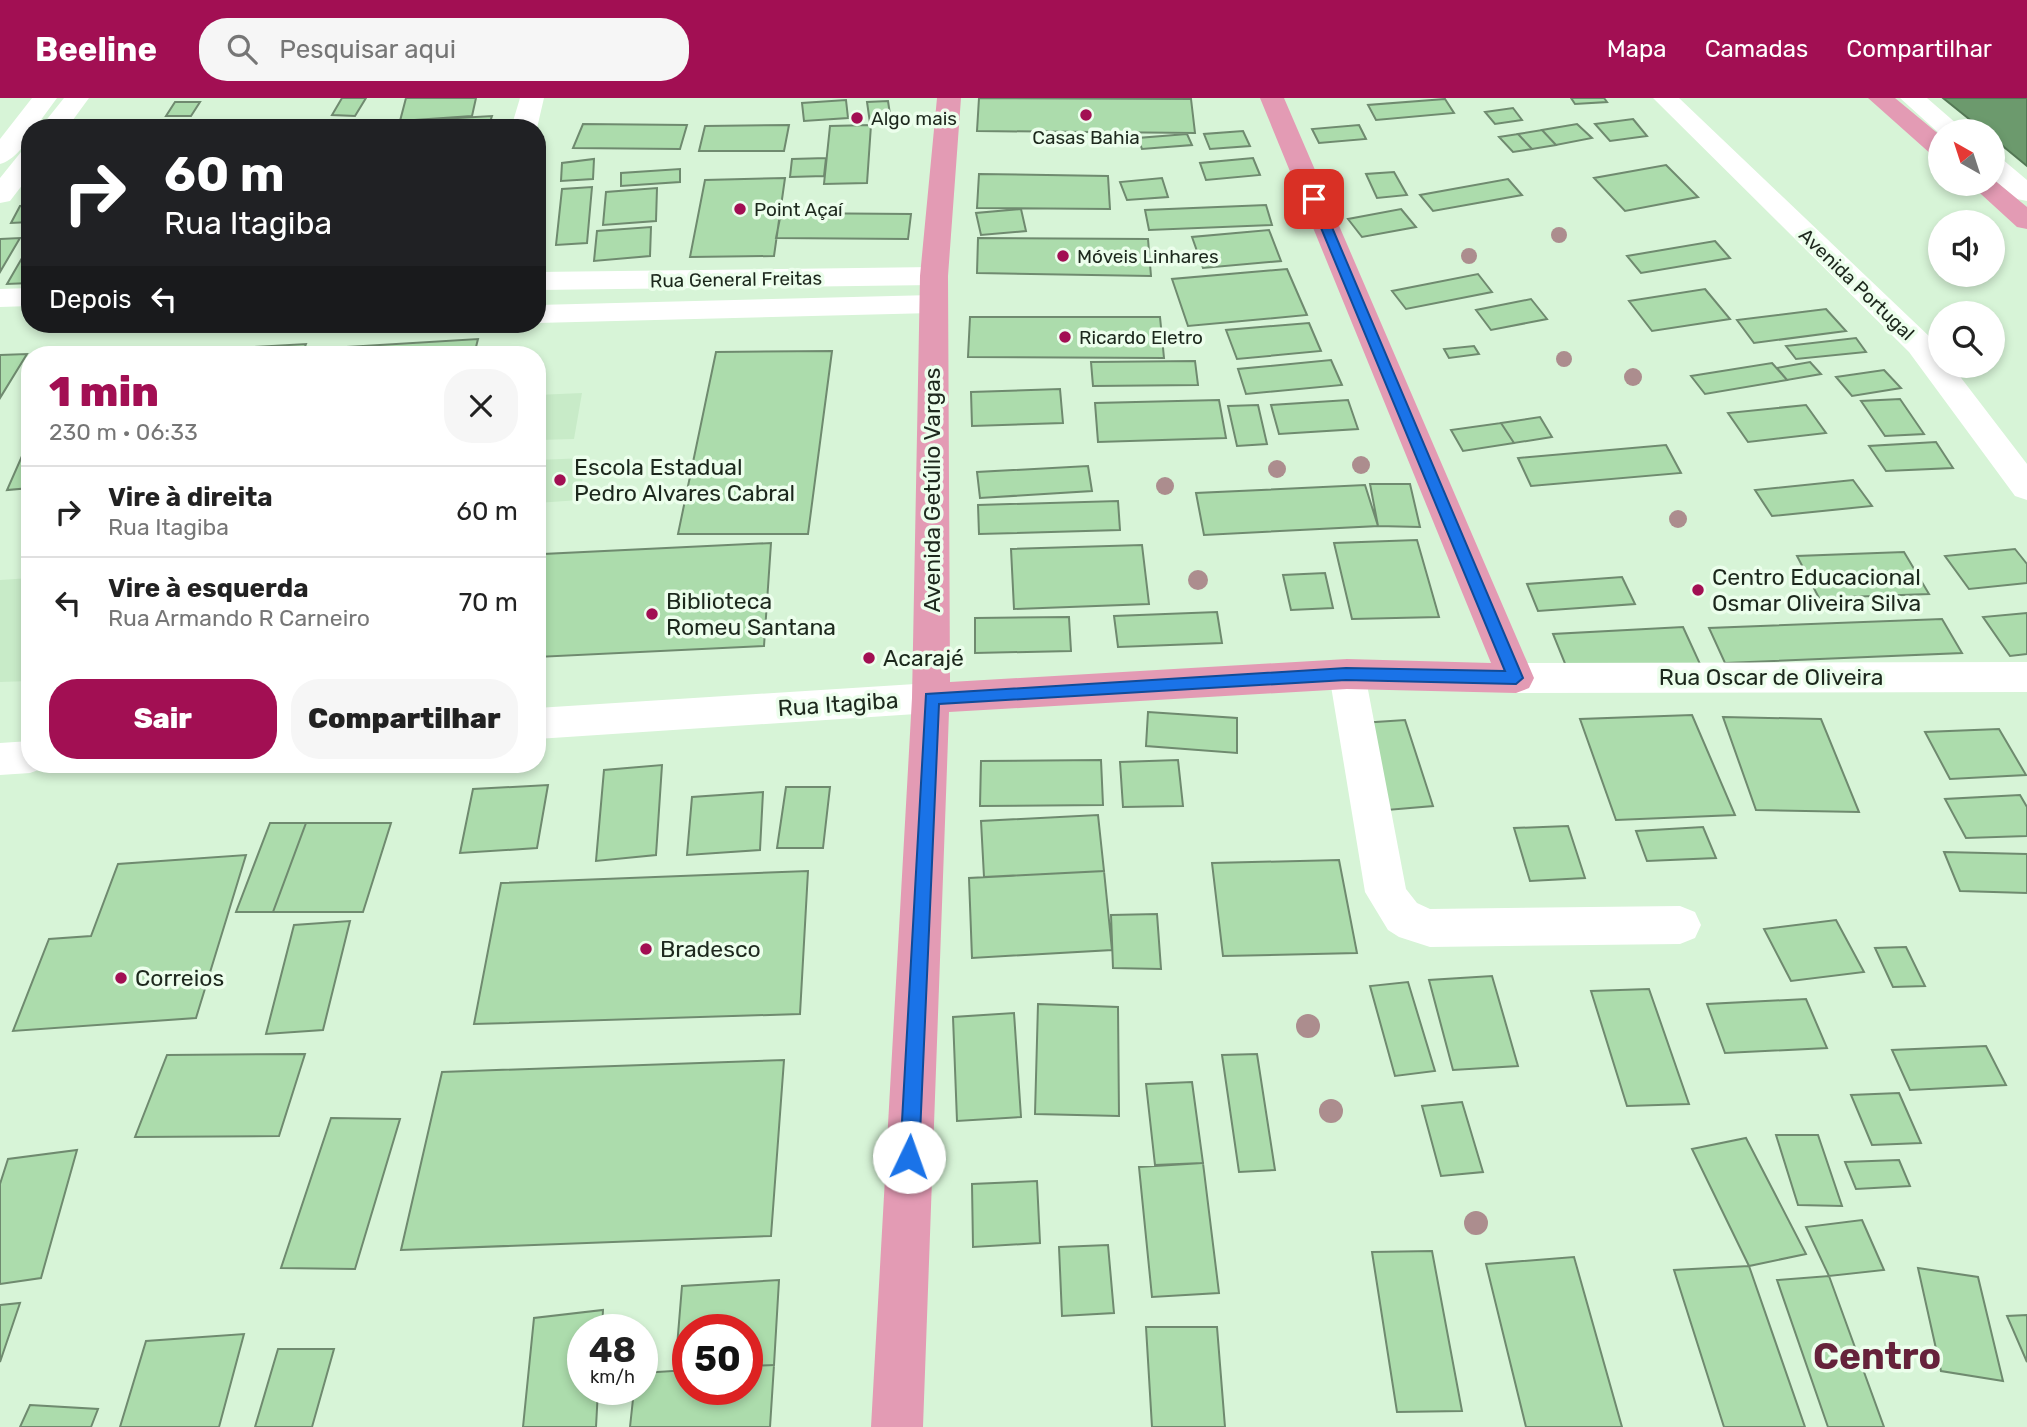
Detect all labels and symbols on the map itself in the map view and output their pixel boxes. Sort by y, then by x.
place label: Algo mais [871,107,957,130]
marker: Casas Bahia [1078,107,1094,123]
marker: Algo mais [849,110,865,126]
north arrow [1928,119,2006,196]
place label: Casas Bahia [1032,126,1140,149]
pin [1284,169,1344,229]
place label: Point Açaí [754,198,844,221]
marker: Point Açaí [732,201,748,217]
street label: Avenida Portugal [1794,224,1919,345]
place label: Móveis Linhares [1077,245,1219,268]
marker: Móveis Linhares [1055,248,1071,264]
street label: Rua General Freitas [650,266,822,293]
place label: Ricardo Eletro [1079,326,1203,349]
marker: Ricardo Eletro [1057,329,1073,345]
street label: Avenida Getúlio Vargas [918,367,946,613]
place label: Escola Estadual Pedro Alvares Cabral [574,453,795,507]
marker: Escola Estadual Pedro Alvares Cabral [552,472,568,488]
place label: Centro Educacional Osmar Oliveira Silva [1712,563,1921,617]
marker: Centro Educacional Osmar Oliveira Silva [1690,582,1706,598]
place label: Biblioteca Romeu Santana [666,587,836,641]
marker: Biblioteca Romeu Santana [644,606,660,622]
place label: Acarajé [883,644,964,672]
marker: Acarajé [861,650,877,666]
street label: Rua Oscar de Oliveira [1659,663,1883,691]
street label: Rua Itagiba [777,686,899,722]
place label: Bradesco [660,935,761,963]
marker: Bradesco [638,941,654,957]
place label: Correios [135,964,224,992]
marker: Correios [113,970,129,986]
position arrow [872,1120,946,1194]
speed limit sign: 50 [672,1314,763,1405]
district label: Centro [1813,1334,1941,1378]

